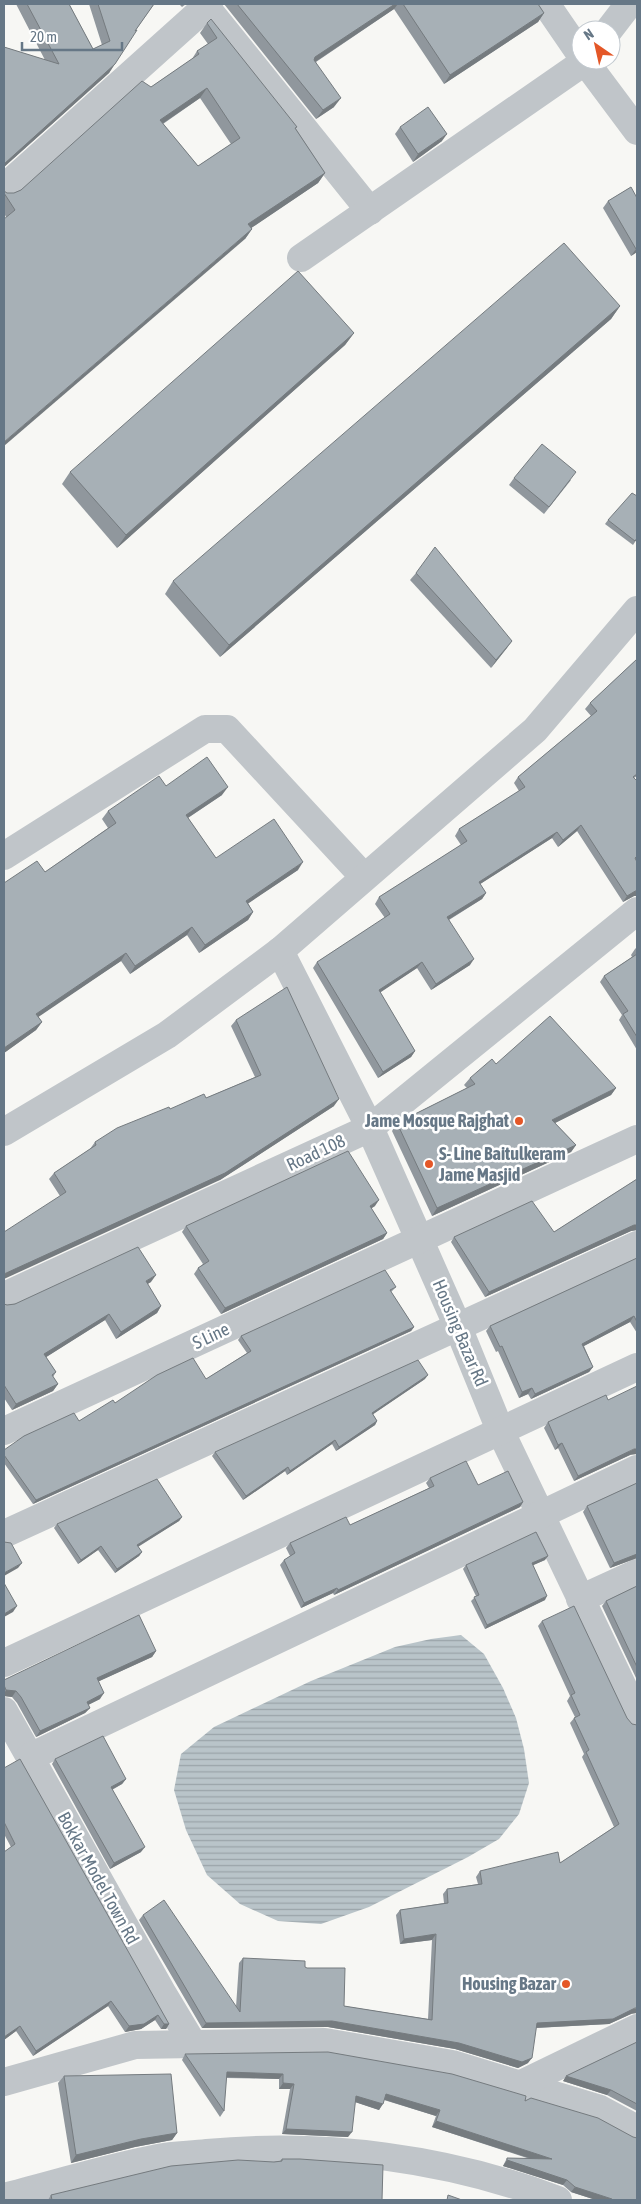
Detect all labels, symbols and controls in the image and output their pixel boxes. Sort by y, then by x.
scale bar [22,20,122,52]
north arrow [571,20,621,70]
text: N [581,25,597,43]
text: 20 m [30,28,57,45]
place label: Jame Mosque Rajghat [364,1110,510,1131]
marker: Jame Mosque Rajghat [513,1115,525,1127]
street label: Road 108 [283,1130,348,1175]
place label: S- Line Baitulkeram Jame Masjid [438,1143,566,1185]
marker: S- Line Baitulkeram Jame Masjid [423,1158,435,1170]
street label: Housing Bazar Rd [429,1276,492,1389]
street label: S Line [189,1318,232,1353]
street label: Bokkar Model Town Rd [53,1808,144,1948]
place label: Housing Bazar [462,1973,557,1994]
marker: Housing Bazar [560,1978,572,1990]

